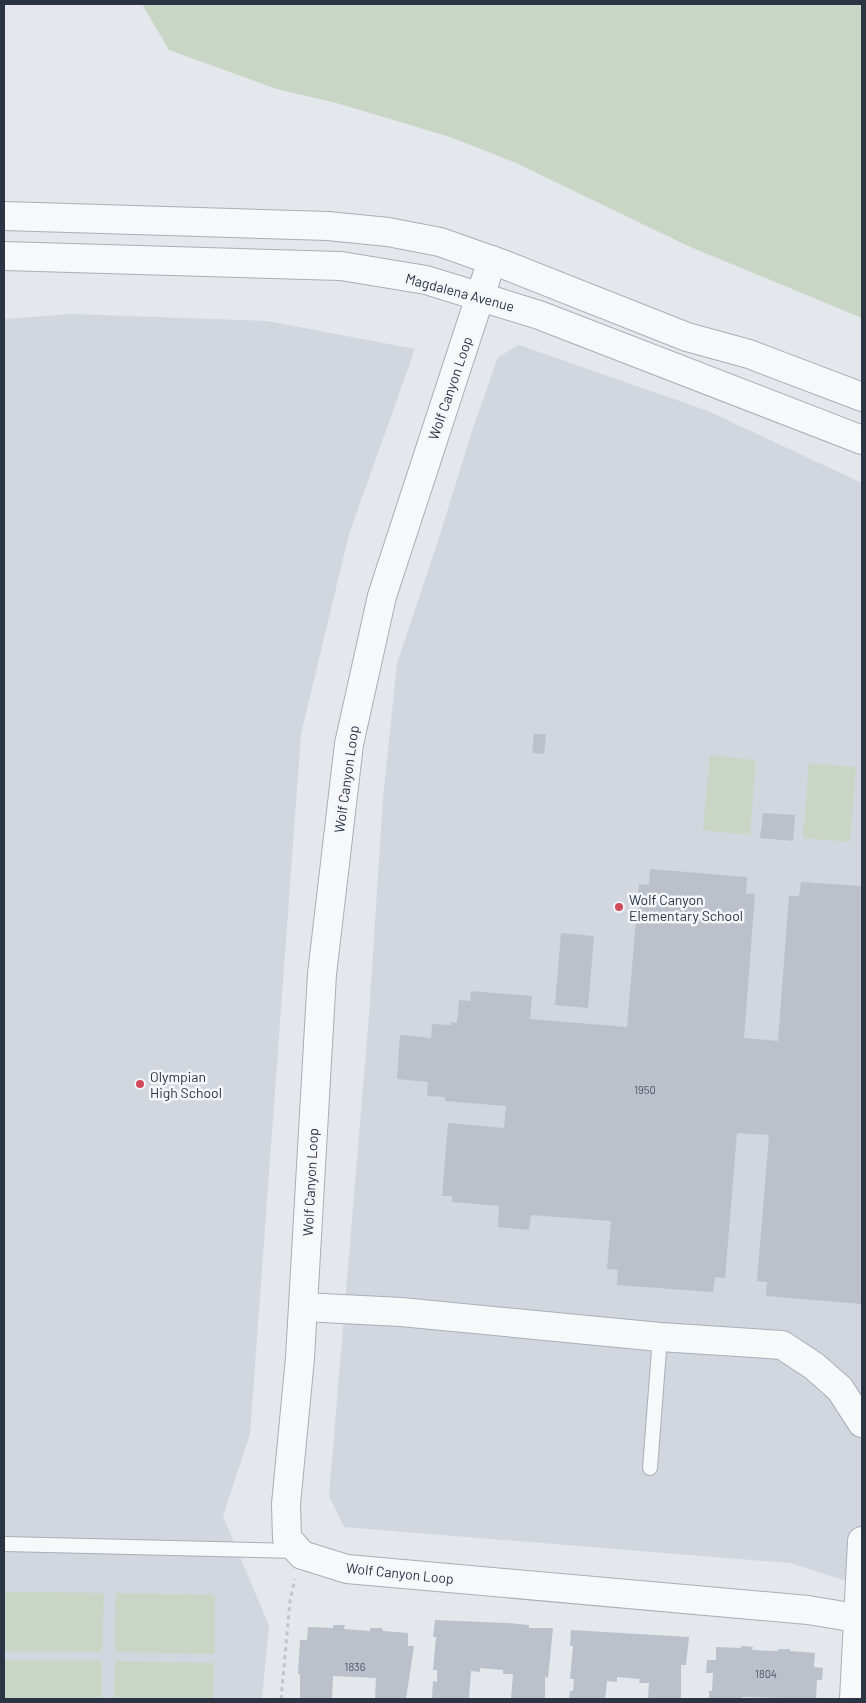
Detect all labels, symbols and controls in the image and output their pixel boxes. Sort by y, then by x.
street label: Magdalena Avenue [404,269,516,315]
street label: Wolf Canyon Loop [424,334,476,442]
street label: Wolf Canyon Loop [330,724,362,834]
place label: Wolf Canyon Elementary School [629,891,743,924]
marker: Wolf Canyon Elementary School [613,901,625,913]
place label: Olympian High School [150,1068,222,1101]
marker: Olympian High School [134,1078,146,1090]
house number: 1950 [634,1083,656,1096]
street label: Wolf Canyon Loop [299,1127,321,1237]
street label: Wolf Canyon Loop [345,1559,455,1587]
house number: 1836 [345,1660,366,1673]
house number: 1804 [755,1667,777,1680]

